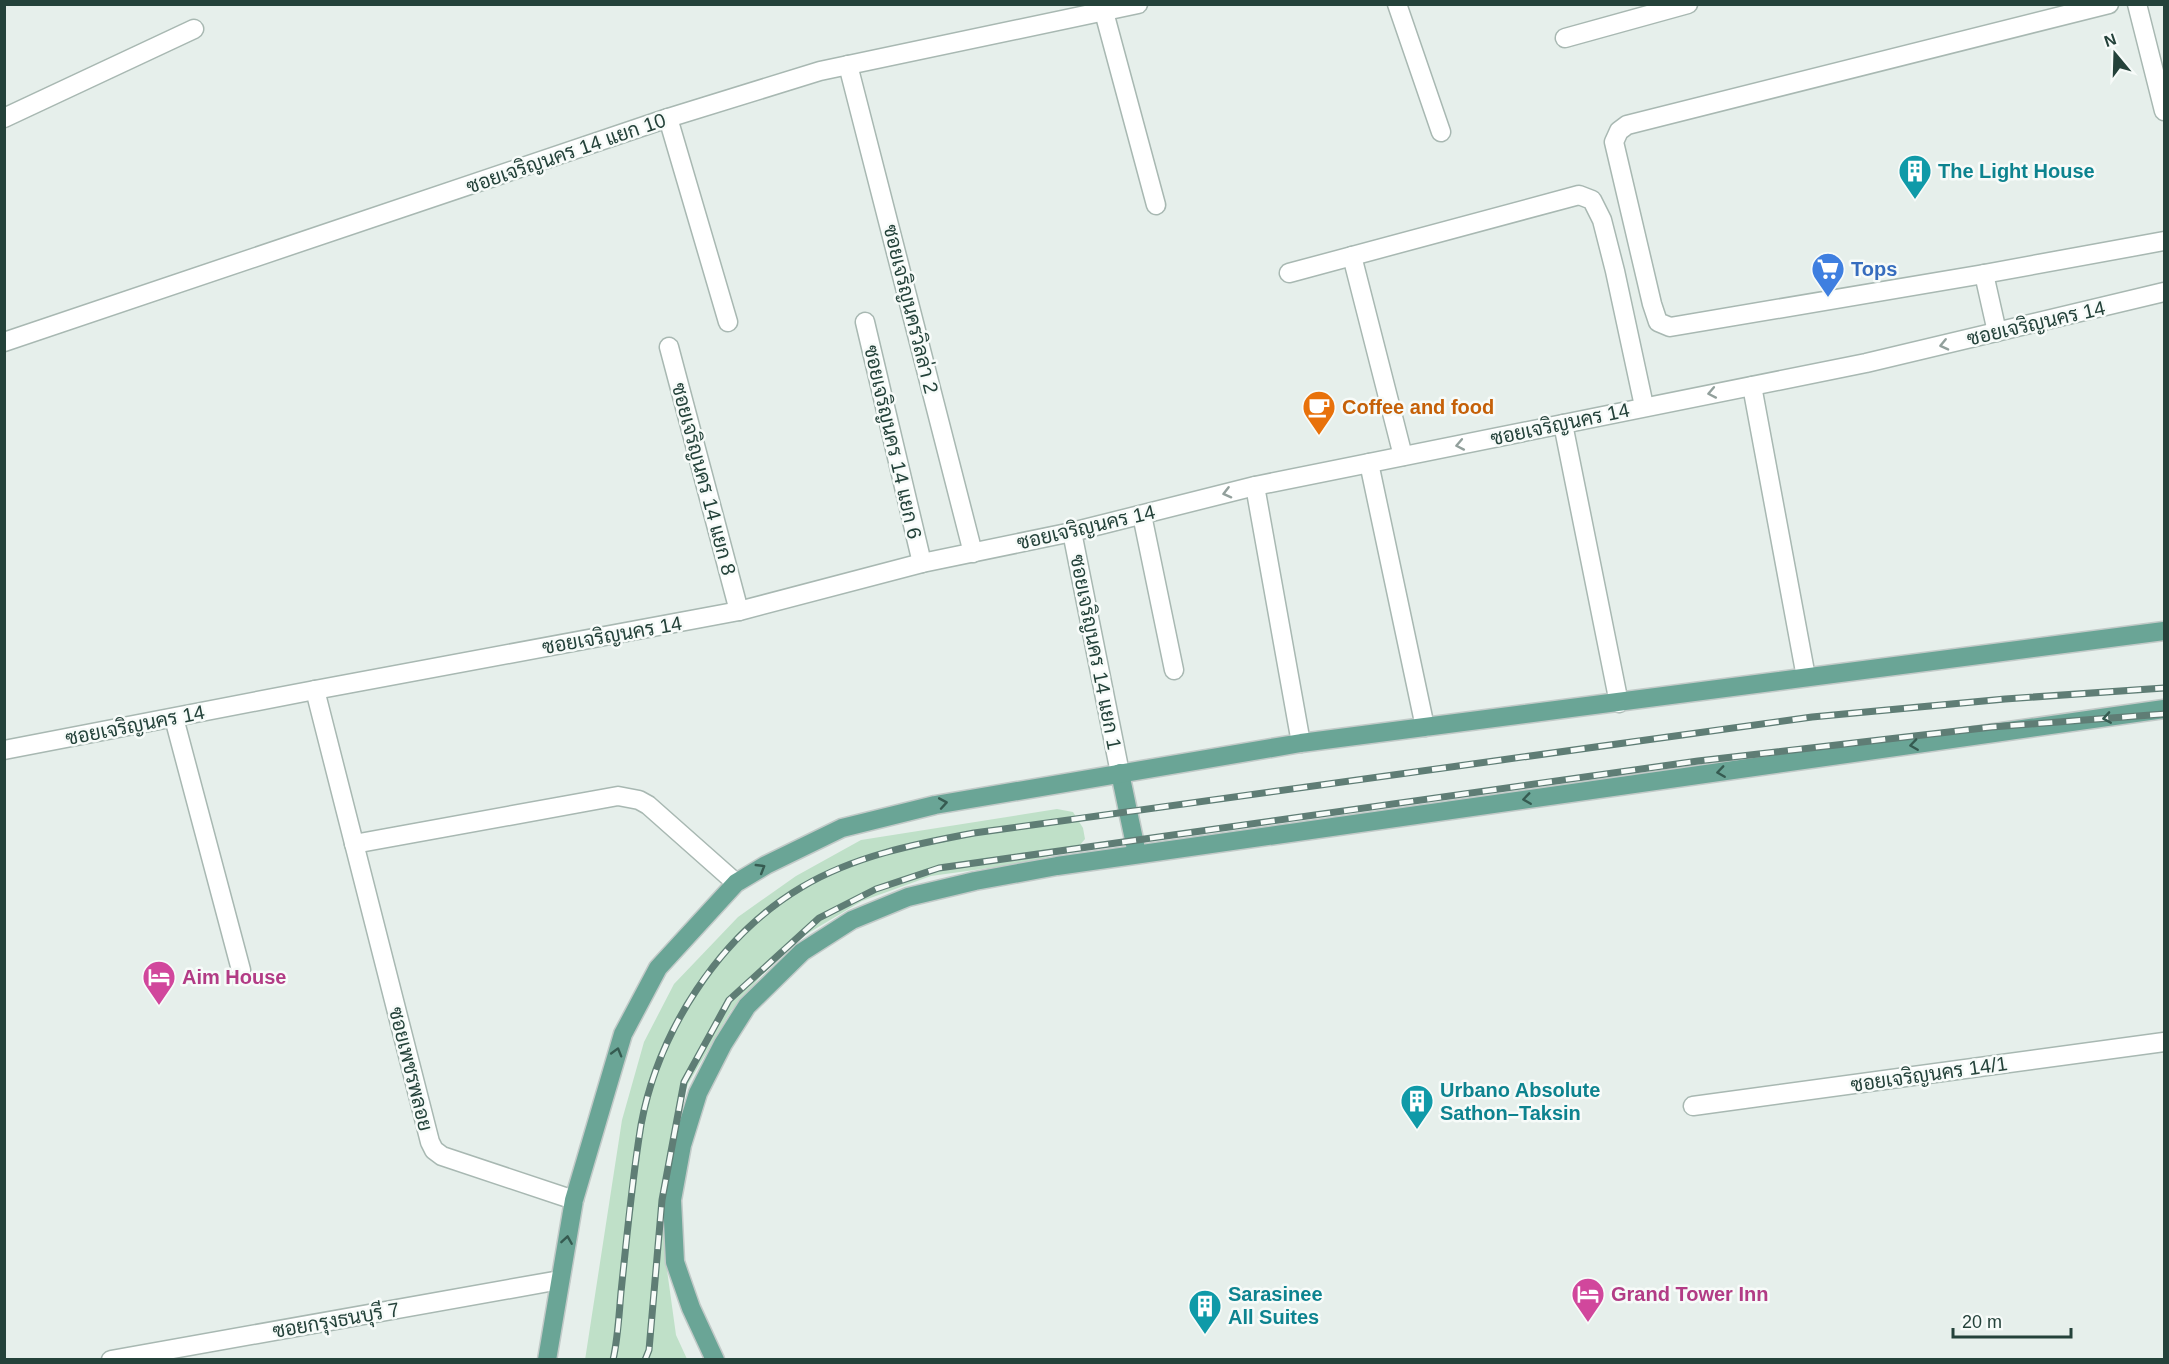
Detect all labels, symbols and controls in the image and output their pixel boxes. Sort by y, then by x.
north arrow [2085,24,2145,84]
text: N [2102,30,2119,50]
street label: ซอยเจริญนคร 14 แยก 10 [463,108,669,198]
building icon: The Light House [1897,153,1933,200]
place label: The Light House [1938,160,2095,182]
street label: ซอยเจริญนครวิลล่า 2 [878,222,944,396]
supermarket icon: Tops [1810,251,1846,298]
place label: Tops [1851,258,1897,280]
street label: ซอยเจริญนคร 14 [1964,295,2108,351]
one-way arrow [1939,337,1949,350]
street label: ซอยเจริญนคร 14 แยก 6 [859,343,927,541]
street label: ซอยเจริญนคร 14 แยก 8 [667,380,741,578]
one-way arrow [1708,387,1717,399]
cafe icon: Coffee and food [1301,389,1337,436]
place label: Coffee and food [1342,396,1494,418]
street label: ซอยเจริญนคร 14 [1488,398,1632,450]
one-way arrow [1455,438,1465,451]
one-way arrow [1223,486,1233,498]
street label: ซอยเจริญนคร 14 [1014,499,1158,555]
street label: ซอยเจริญนคร 14 แยก 1 [1065,552,1127,752]
street label: ซอยเจริญนคร 14 [540,611,684,659]
street label: ซอยเจริญนคร 14 [63,700,207,750]
one-way arrow [2102,711,2111,723]
one-way arrow [1909,739,1918,751]
one-way arrow [1716,766,1725,778]
one-way arrow [1523,793,1532,805]
one-way arrow [938,797,948,810]
one-way arrow [755,864,765,876]
hotel icon: Aim House [141,959,177,1006]
place label: Aim House [182,966,286,988]
street label: ซอยเพชรพลอย [385,1005,437,1133]
one-way arrow [610,1047,622,1057]
street label: ซอยเจริญนคร 14/1 [1849,1051,2009,1097]
place label: Urbano Absolute Sathon–Taksin [1440,1079,1600,1124]
building icon: Urbano Absolute Sathon–Taksin [1399,1083,1435,1130]
one-way arrow [560,1235,573,1245]
hotel icon: Grand Tower Inn [1570,1276,1606,1323]
place label: Sarasinee All Suites [1228,1283,1323,1328]
place label: Grand Tower Inn [1611,1283,1768,1305]
building icon: Sarasinee All Suites [1187,1288,1223,1335]
street label: ซอยกรุงธนบุรี 7 [270,1296,402,1345]
scale bar [1953,1301,2072,1339]
text: 20 m [1962,1312,2002,1332]

